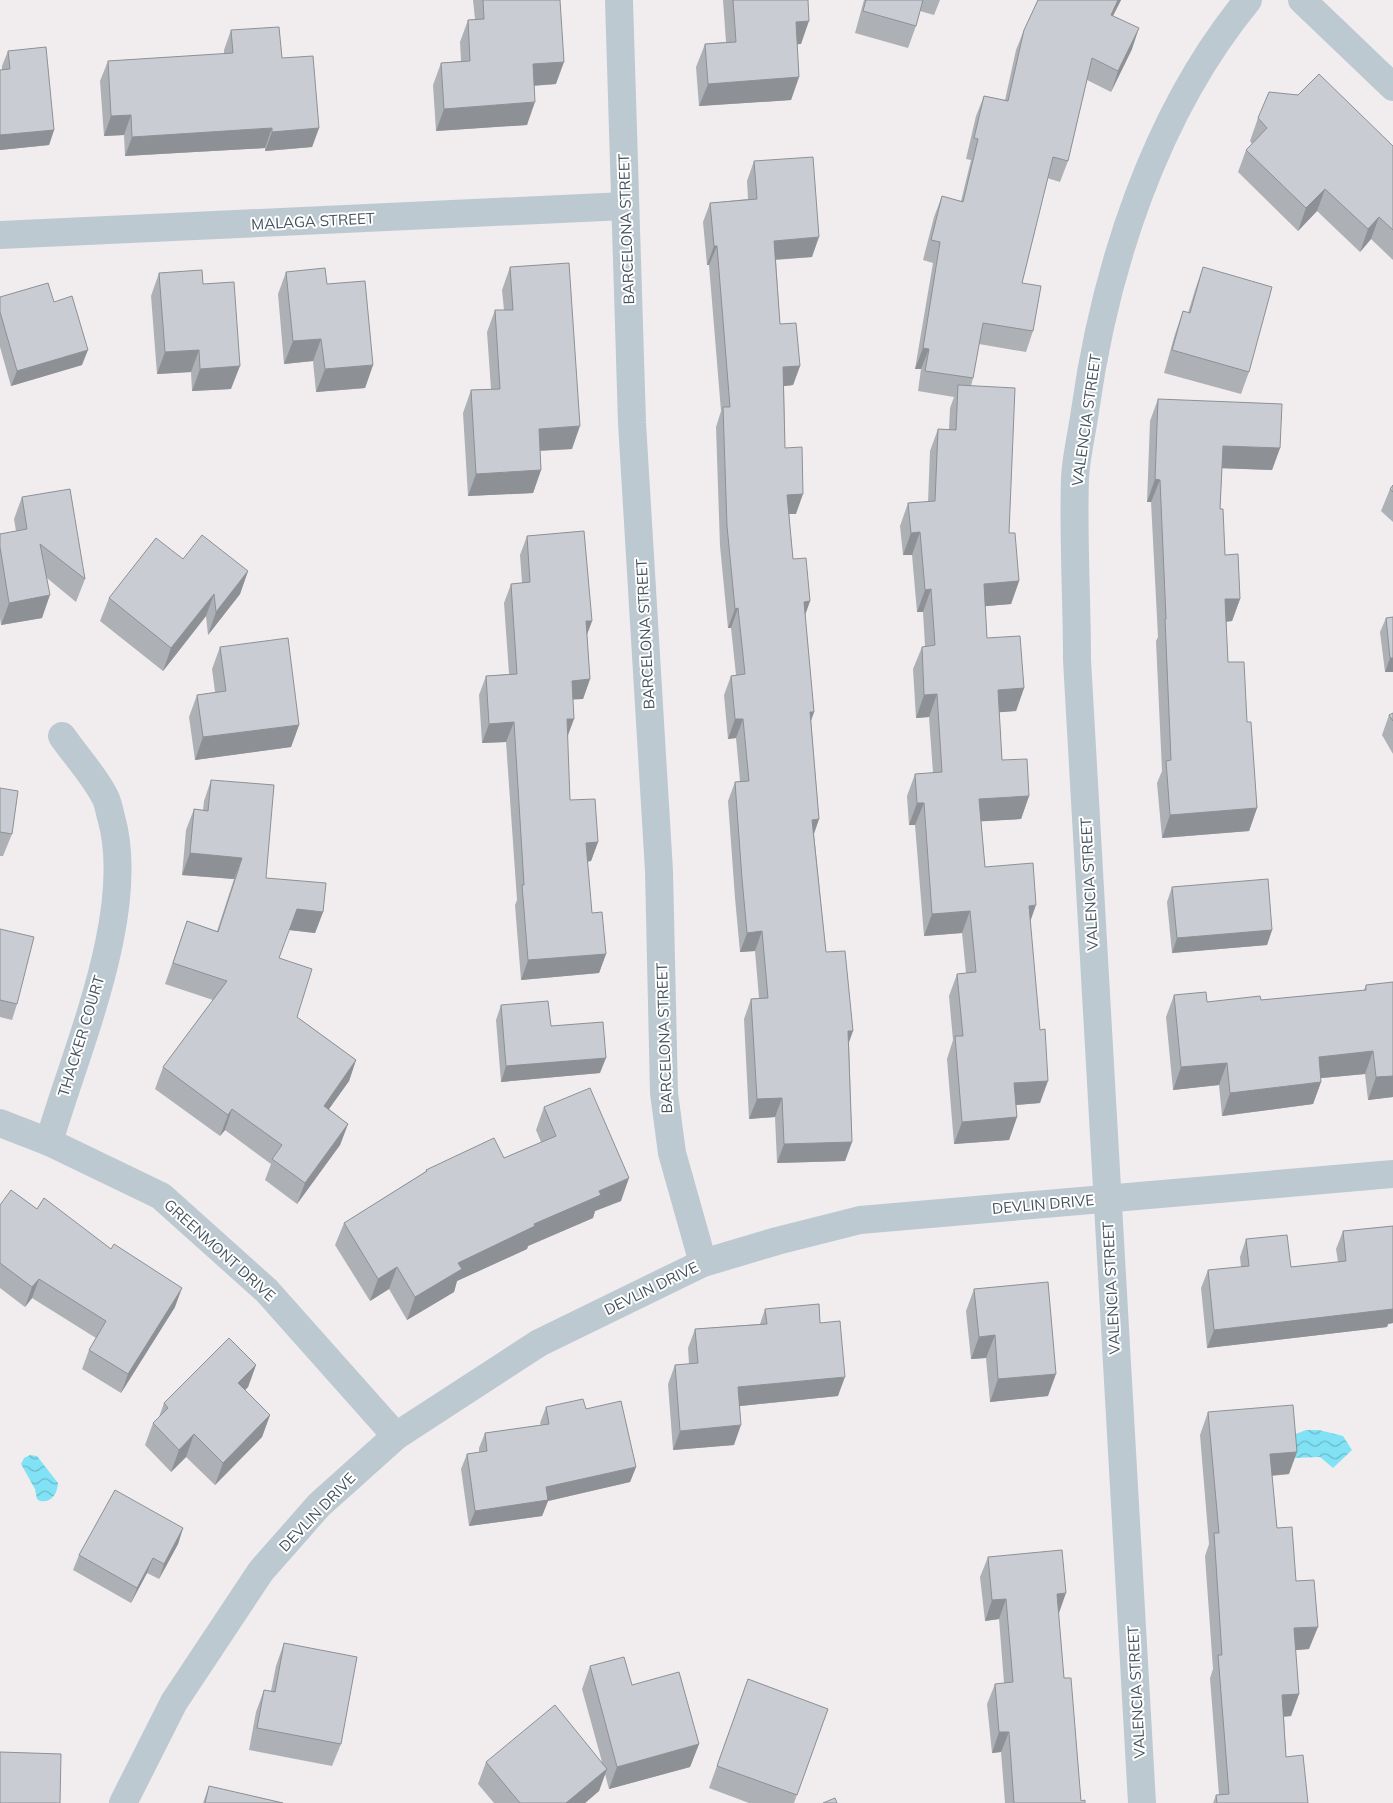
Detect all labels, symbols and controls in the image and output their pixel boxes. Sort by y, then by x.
street label: BARCELONA STREET [614,153,638,305]
street label: MALAGA STREET [251,208,375,234]
street label: VALENCIA STREET [1067,353,1105,487]
street label: BARCELONA STREET [632,558,658,710]
street label: VALENCIA STREET [1076,817,1102,951]
street label: BARCELONA STREET [652,962,676,1114]
street label: THACKER COURT [54,973,108,1099]
street label: DEVLIN DRIVE [991,1190,1095,1218]
street label: GREENMONT DRIVE [160,1195,280,1305]
street label: VALENCIA STREET [1098,1221,1124,1355]
street label: DEVLIN DRIVE [601,1257,701,1319]
street label: DEVLIN DRIVE [275,1468,359,1555]
street label: VALENCIA STREET [1123,1625,1149,1759]

